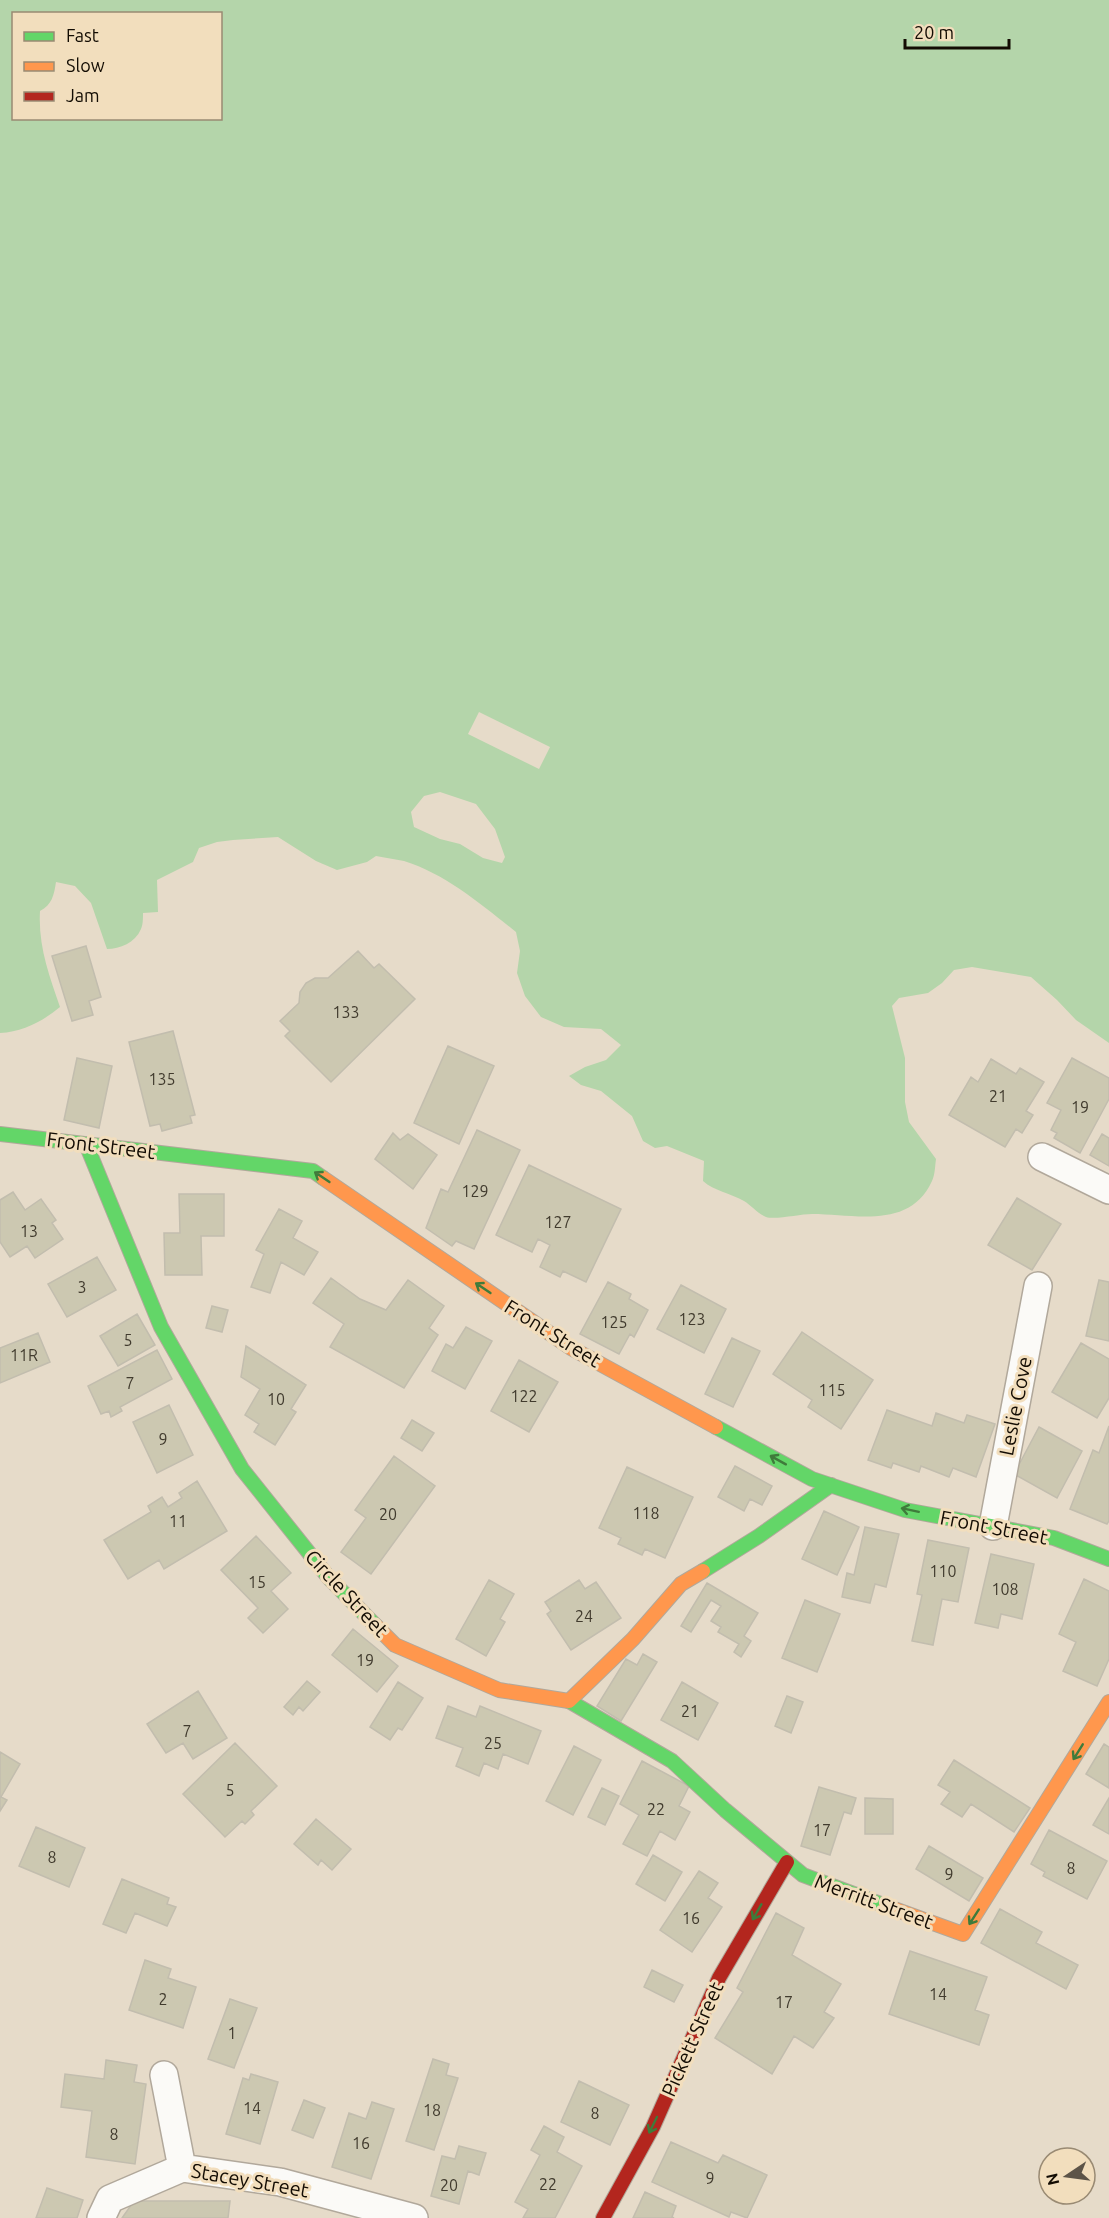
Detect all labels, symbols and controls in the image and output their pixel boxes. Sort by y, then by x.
legend [12,12,222,120]
scale bar [905,12,1008,50]
text: 20 m [914,22,954,42]
text: Fast [66,25,99,45]
text: Slow [66,55,105,75]
text: Jam [66,85,100,105]
house number: 133 [332,1003,360,1021]
house number: 135 [148,1070,176,1088]
house number: 21 [989,1087,1007,1105]
house number: 19 [1071,1098,1089,1116]
street label: Front Street [45,1127,157,1163]
one-way arrow [314,1171,331,1184]
house number: 129 [461,1182,489,1200]
house number: 127 [544,1213,572,1231]
house number: 13 [20,1222,38,1240]
house number: 3 [77,1278,87,1296]
one-way arrow [475,1282,492,1294]
street label: Front Street [501,1294,605,1372]
house number: 123 [678,1310,706,1328]
house number: 125 [600,1313,628,1331]
house number: 5 [123,1331,133,1349]
house number: 11R [10,1346,38,1364]
street label: Leslie Cove [994,1355,1036,1457]
house number: 7 [125,1374,135,1392]
house number: 115 [818,1381,846,1399]
house number: 122 [510,1387,538,1405]
house number: 10 [267,1390,285,1408]
house number: 9 [158,1430,168,1448]
one-way arrow [770,1454,787,1466]
house number: 118 [632,1504,660,1522]
one-way arrow [901,1504,920,1516]
house number: 20 [379,1505,397,1523]
street label: Front Street [938,1505,1050,1549]
house number: 11 [169,1512,187,1530]
street label: Circle Street [301,1545,393,1641]
house number: 110 [929,1562,957,1580]
house number: 15 [248,1573,266,1591]
house number: 108 [991,1580,1019,1598]
house number: 24 [575,1607,593,1625]
house number: 19 [356,1651,374,1669]
house number: 21 [681,1702,699,1720]
house number: 7 [182,1722,192,1740]
house number: 25 [484,1734,502,1752]
one-way arrow [1072,1743,1084,1760]
house number: 5 [225,1781,235,1799]
house number: 22 [647,1800,665,1818]
house number: 17 [813,1821,831,1839]
house number: 8 [47,1848,57,1866]
house number: 8 [1066,1859,1076,1877]
house number: 9 [944,1865,954,1883]
street label: Merritt Street [812,1869,937,1933]
one-way arrow [751,1903,763,1920]
one-way arrow [967,1908,979,1925]
house number: 16 [682,1909,700,1927]
street label: Pickett Street [656,1978,728,2100]
house number: 14 [929,1985,947,2003]
house number: 2 [158,1990,168,2008]
house number: 17 [775,1993,793,2011]
house number: 1 [227,2024,237,2042]
house number: 14 [243,2099,261,2117]
house number: 18 [423,2101,441,2119]
house number: 8 [590,2104,600,2122]
one-way arrow [647,2115,659,2133]
house number: 8 [109,2125,119,2143]
house number: 16 [352,2134,370,2152]
north arrow [1037,2146,1097,2206]
street label: Stacey Street [189,2158,311,2202]
house number: 9 [705,2169,715,2187]
text: N [1042,2172,1062,2187]
house number: 22 [539,2175,557,2193]
house number: 20 [440,2176,458,2194]

